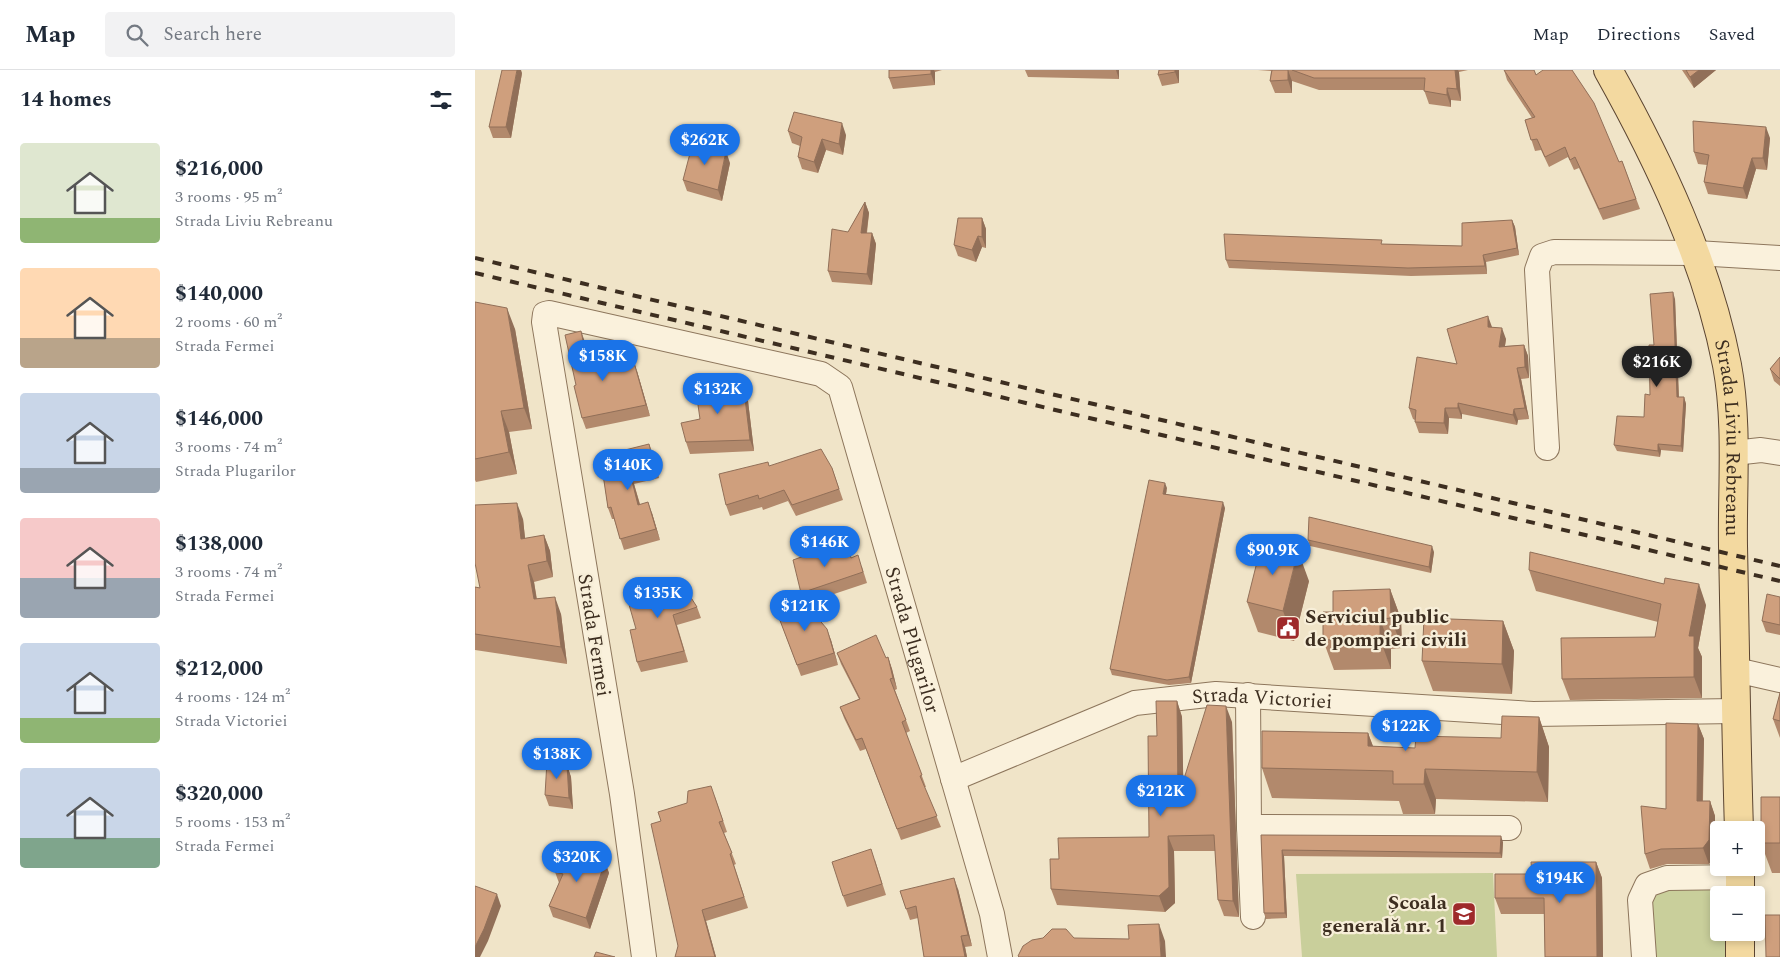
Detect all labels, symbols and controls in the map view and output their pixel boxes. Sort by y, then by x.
search box [105,12,455,57]
text: Map [25,17,75,53]
text: Search here [163,20,262,49]
icon: search [123,21,151,49]
text: Map [1533,21,1569,48]
text: Directions [1597,21,1681,48]
text: Saved [1709,21,1755,48]
text: 14 homes [20,84,112,116]
icon: filters [427,86,455,114]
pin: $262K [670,124,740,166]
text: $262K [681,128,729,152]
text: $216,000 [175,153,263,185]
icon: home [60,163,120,223]
text: 3 rooms · 95 m² [175,185,282,209]
text: Strada Liviu Rebreanu [175,209,333,233]
text: $140,000 [175,278,263,310]
icon: home [60,288,120,348]
text: 2 rooms · 60 m² [175,310,282,334]
text: Strada Fermei [175,334,275,358]
street label: Strada Liviu Rebreanu [1706,336,1748,536]
pin: $158K [568,340,638,382]
text: $158K [579,344,627,368]
pin: $216K [1622,346,1692,388]
text: $216K [1633,350,1681,374]
pin: $132K [683,372,753,415]
text: $132K [694,377,742,401]
text: $146,000 [175,403,263,435]
icon: home [60,413,120,473]
text: 3 rooms · 74 m² [175,435,282,459]
pin: $140K [593,448,663,491]
text: $140K [604,453,652,477]
text: Strada Plugarilor [175,459,296,483]
pin: $146K [790,526,860,568]
text: $138,000 [175,528,263,560]
text: $146K [801,530,849,554]
pin: $90.9K [1232,534,1314,576]
icon: home [60,538,120,598]
text: $90.9K [1247,538,1299,562]
text: 3 rooms · 74 m² [175,560,282,584]
street label: Strada Plugarilor [877,563,947,717]
street label: Strada Fermei [569,571,619,699]
pin: $135K [623,576,693,619]
text: $135K [634,581,682,605]
text: Strada Fermei [175,584,275,608]
pin: $121K [770,590,840,632]
text: $121K [781,594,829,618]
place label: Serviciul public de pompieri civili [1305,602,1467,655]
public building icon: Serviciul public de pompieri civili [1275,615,1301,641]
text: $212,000 [175,653,263,685]
icon: home [60,663,120,723]
street label: Strada Victoriei [1190,680,1333,717]
text: 4 rooms · 124 m² [175,685,290,709]
text: Strada Victoriei [175,709,288,733]
pin: $122K [1371,710,1441,752]
text: $122K [1382,714,1430,738]
pin: $138K [522,738,592,780]
text: $138K [533,742,581,766]
pin: $212K [1126,774,1196,817]
text: $320,000 [175,778,263,810]
text: $212K [1137,779,1185,803]
icon: home [60,788,120,848]
text: 5 rooms · 153 m² [175,810,290,834]
map controls [1710,821,1765,941]
button: + [1710,821,1765,876]
text: Strada Fermei [175,834,275,858]
pin: $320K [542,840,612,883]
text: $320K [553,845,601,869]
pin: $194K [1525,862,1595,904]
text: $194K [1536,866,1584,890]
button: − [1710,886,1765,941]
place label: Școala generală nr. 1 [1322,888,1448,941]
school or university icon: Școala generală nr. 1 [1451,901,1477,927]

